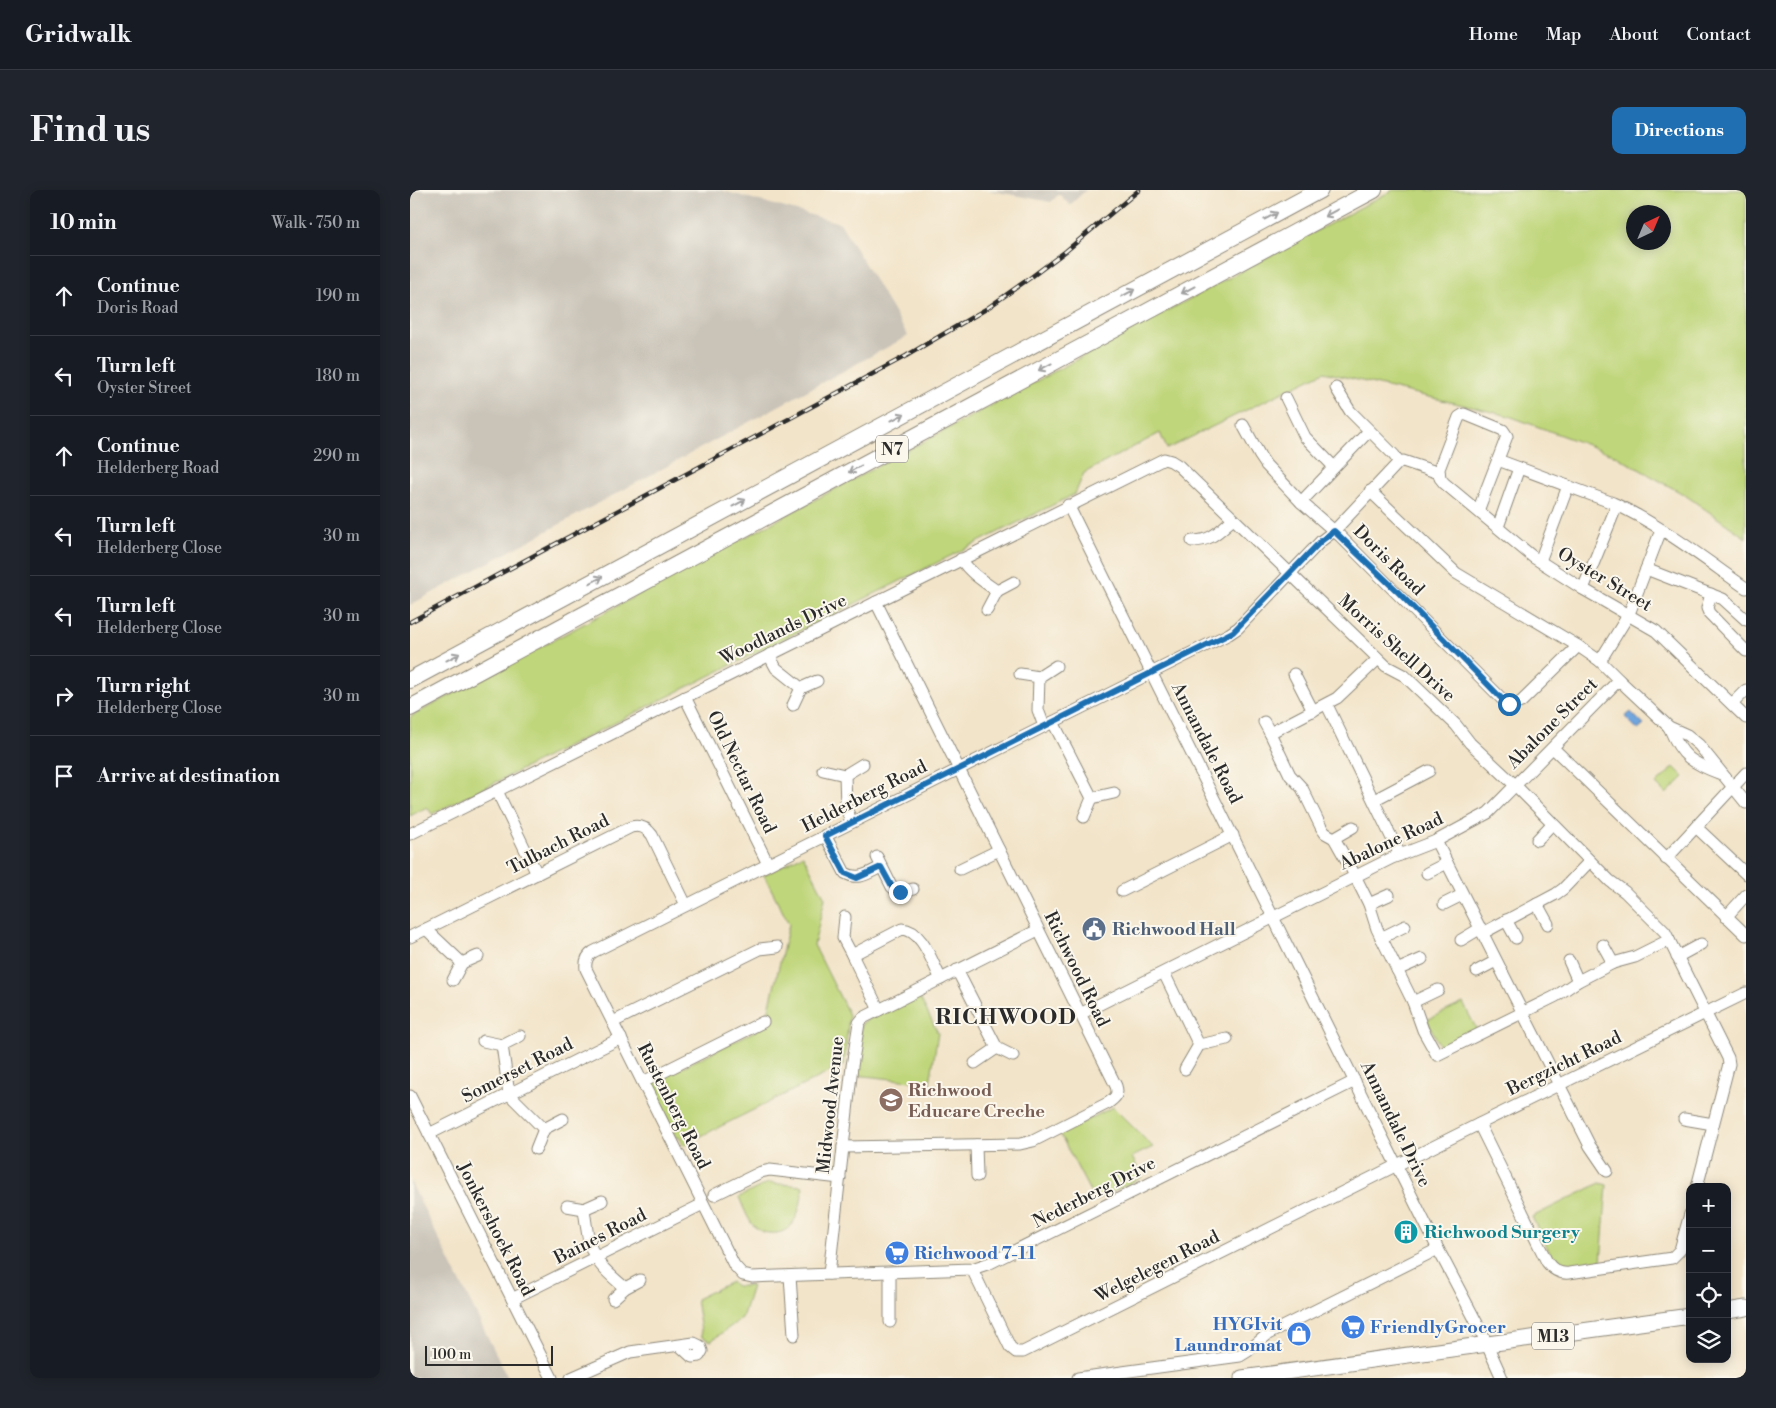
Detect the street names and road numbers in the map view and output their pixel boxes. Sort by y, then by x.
road number: N7 [876,435,908,462]
street label: Doris Road [1348,520,1430,601]
street label: Oyster Street [1553,542,1657,617]
street label: Woodlands Drive [715,589,850,671]
street label: Morris Shell Drive [1333,590,1460,707]
street label: Abalone Street [1501,673,1603,774]
street label: Annandale Road [1166,678,1247,808]
street label: Old Nectar Road [702,707,782,838]
street label: Helderberg Road [798,755,931,838]
street label: Abalone Road [1335,807,1448,876]
street label: Tulbach Road [503,809,614,880]
street label: Richwood Road [1039,908,1115,1032]
street label: Bergzicht Road [1502,1025,1626,1102]
street label: Somerset Road [458,1032,577,1108]
street label: Midwood Avenue [812,1035,849,1175]
street label: Rustenberg Road [632,1039,716,1174]
street label: Annandale Drive [1355,1057,1436,1191]
street label: Nederberg Drive [1029,1152,1160,1233]
street label: Jonkershoek Road [451,1157,540,1301]
street label: Baines Road [549,1203,651,1270]
street label: Welgelegen Road [1090,1225,1224,1308]
road number: M13 [1532,1322,1574,1350]

